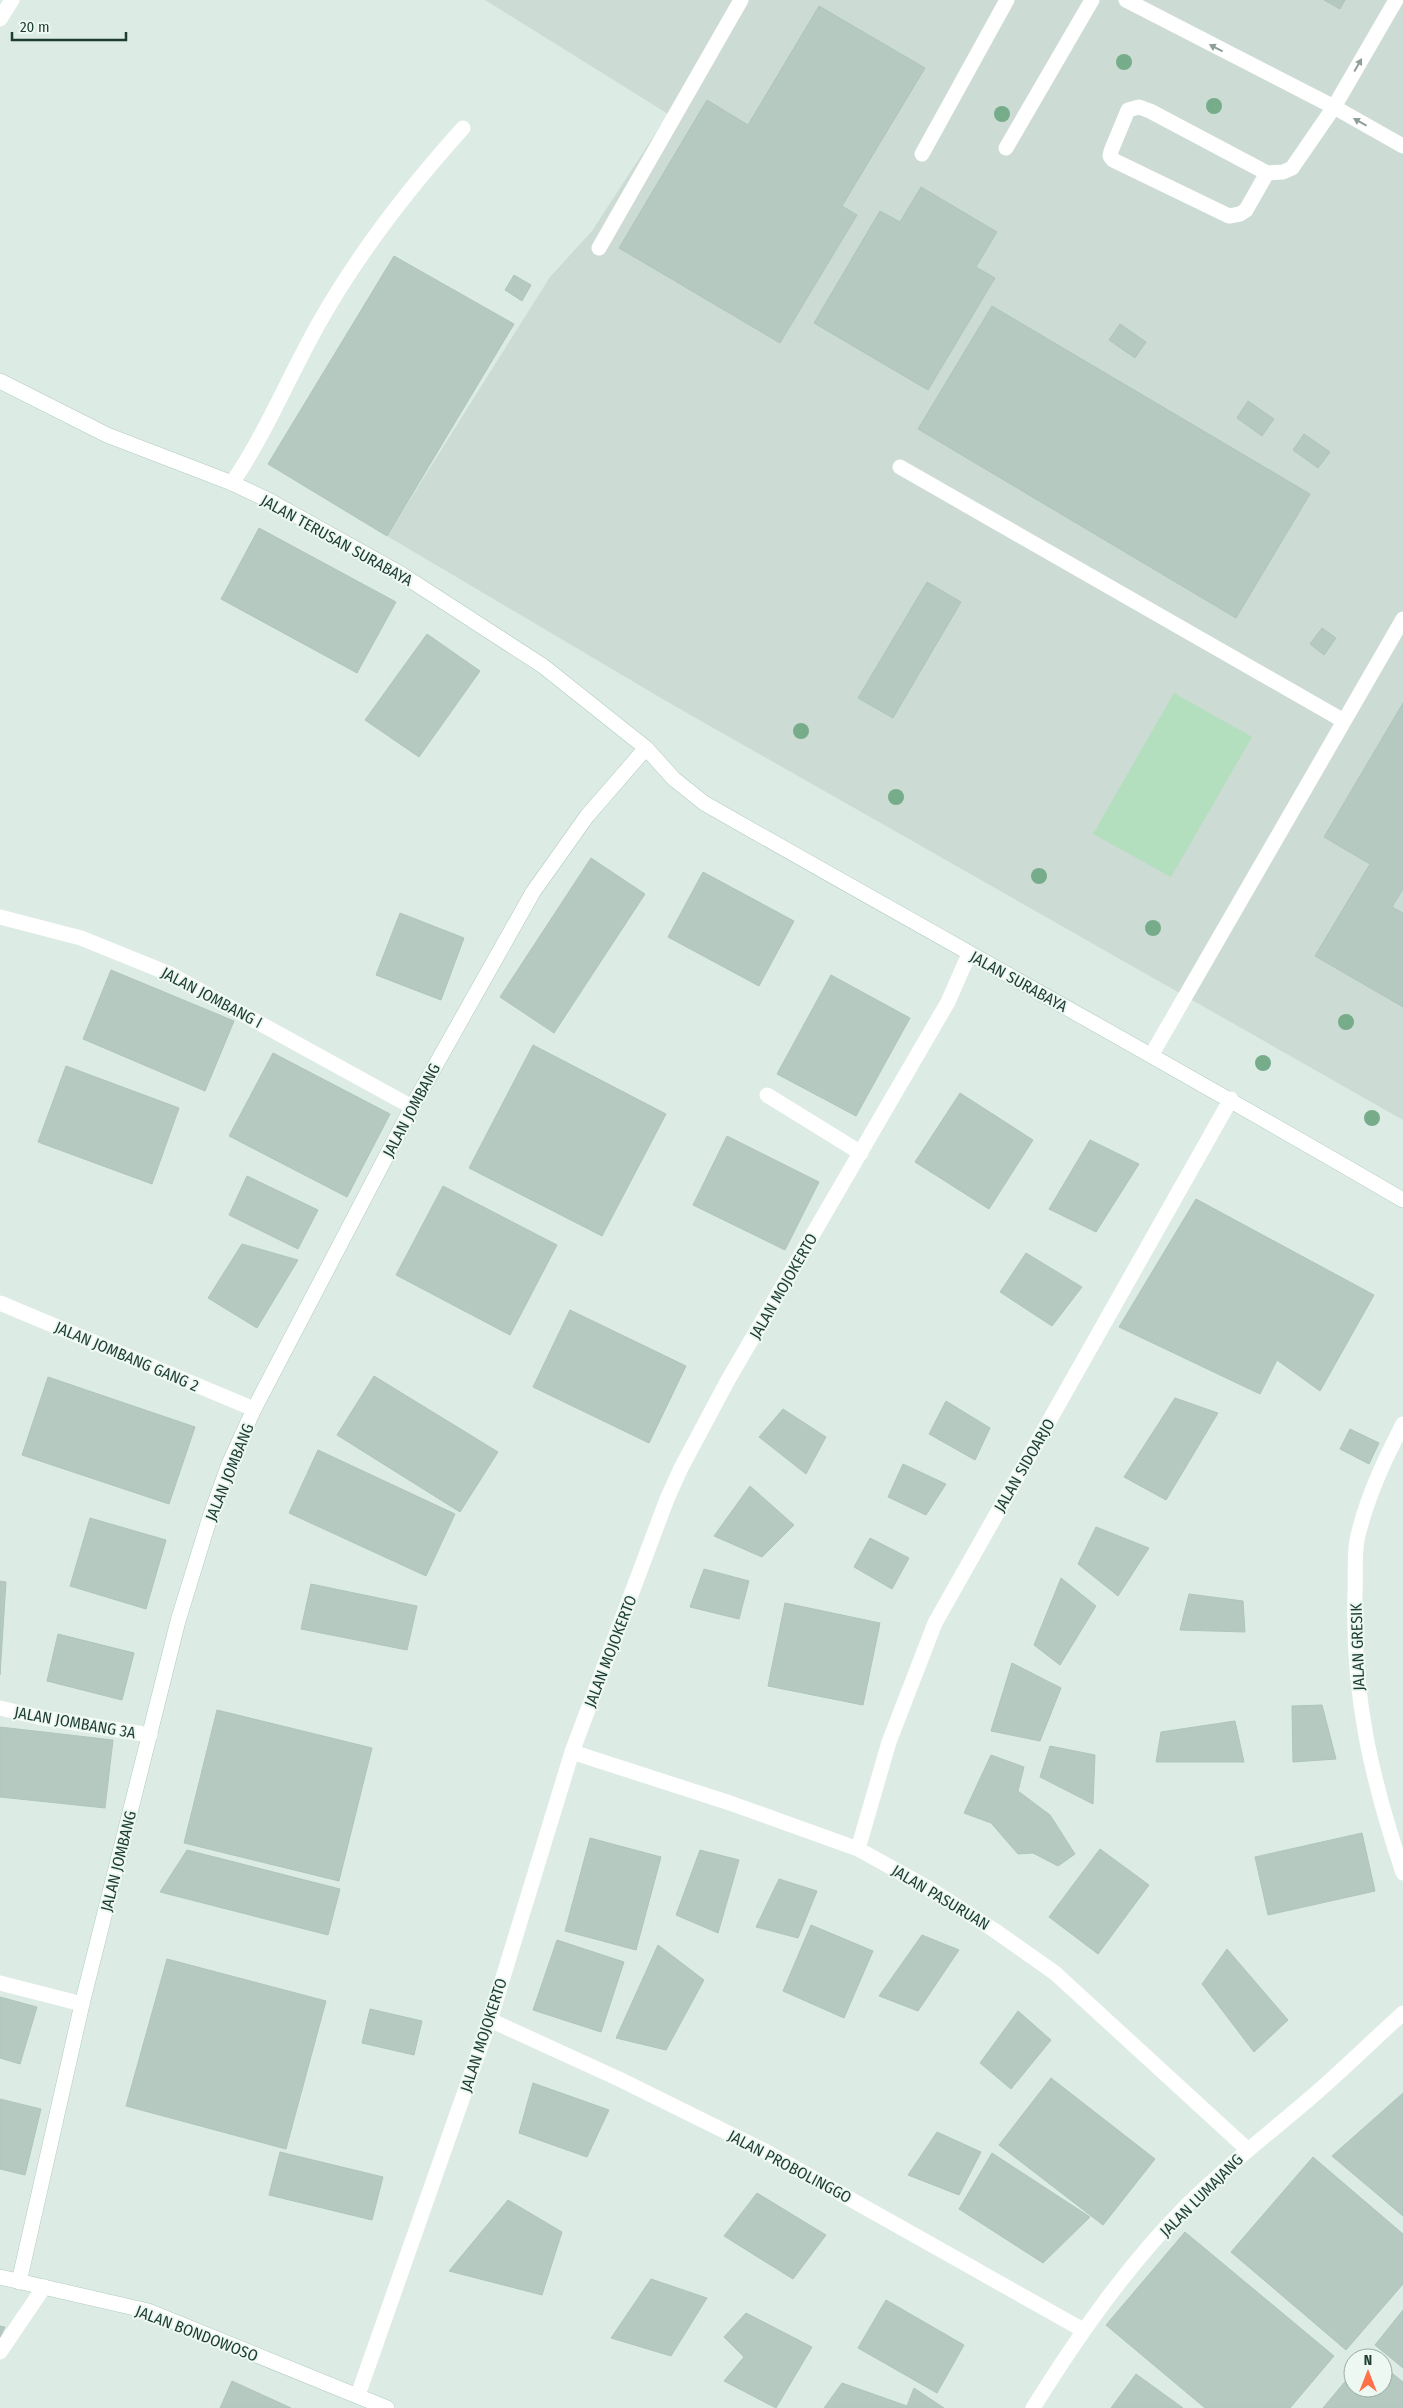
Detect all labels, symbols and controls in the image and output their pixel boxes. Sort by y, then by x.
scale bar [12,10,126,42]
text: 20 m [20,18,50,36]
one-way arrow [1209,44,1223,52]
one-way arrow [1354,58,1362,73]
one-way arrow [1354,118,1367,127]
street label: JALAN TERUSAN SURABAYA [257,491,417,590]
street label: JALAN SURABAYA [967,947,1071,1016]
street label: JALAN JOMBANG I [158,963,265,1032]
street label: JALAN JOMBANG [379,1060,444,1160]
street label: JALAN MOJOKERTO [746,1230,821,1342]
street label: JALAN JOMBANG GANG 2 [52,1318,202,1395]
street label: JALAN SIDOARJO [990,1415,1059,1515]
street label: JALAN JOMBANG [201,1421,258,1524]
street label: JALAN MOJOKERTO [580,1592,641,1710]
street label: JALAN GRESIK [1346,1602,1369,1691]
street label: JALAN JOMBANG 3A [13,1702,138,1743]
street label: JALAN JOMBANG [97,1809,140,1914]
street label: JALAN PASURUAN [888,1861,993,1934]
street label: JALAN MOJOKERTO [456,1976,511,2094]
street label: JALAN PROBOLINGGO [725,2126,855,2207]
street label: JALAN LUMAJANG [1156,2150,1247,2241]
street label: JALAN BONDOWOSO [133,2301,261,2366]
north arrow [1343,2348,1393,2398]
text: N [1364,2352,1372,2369]

